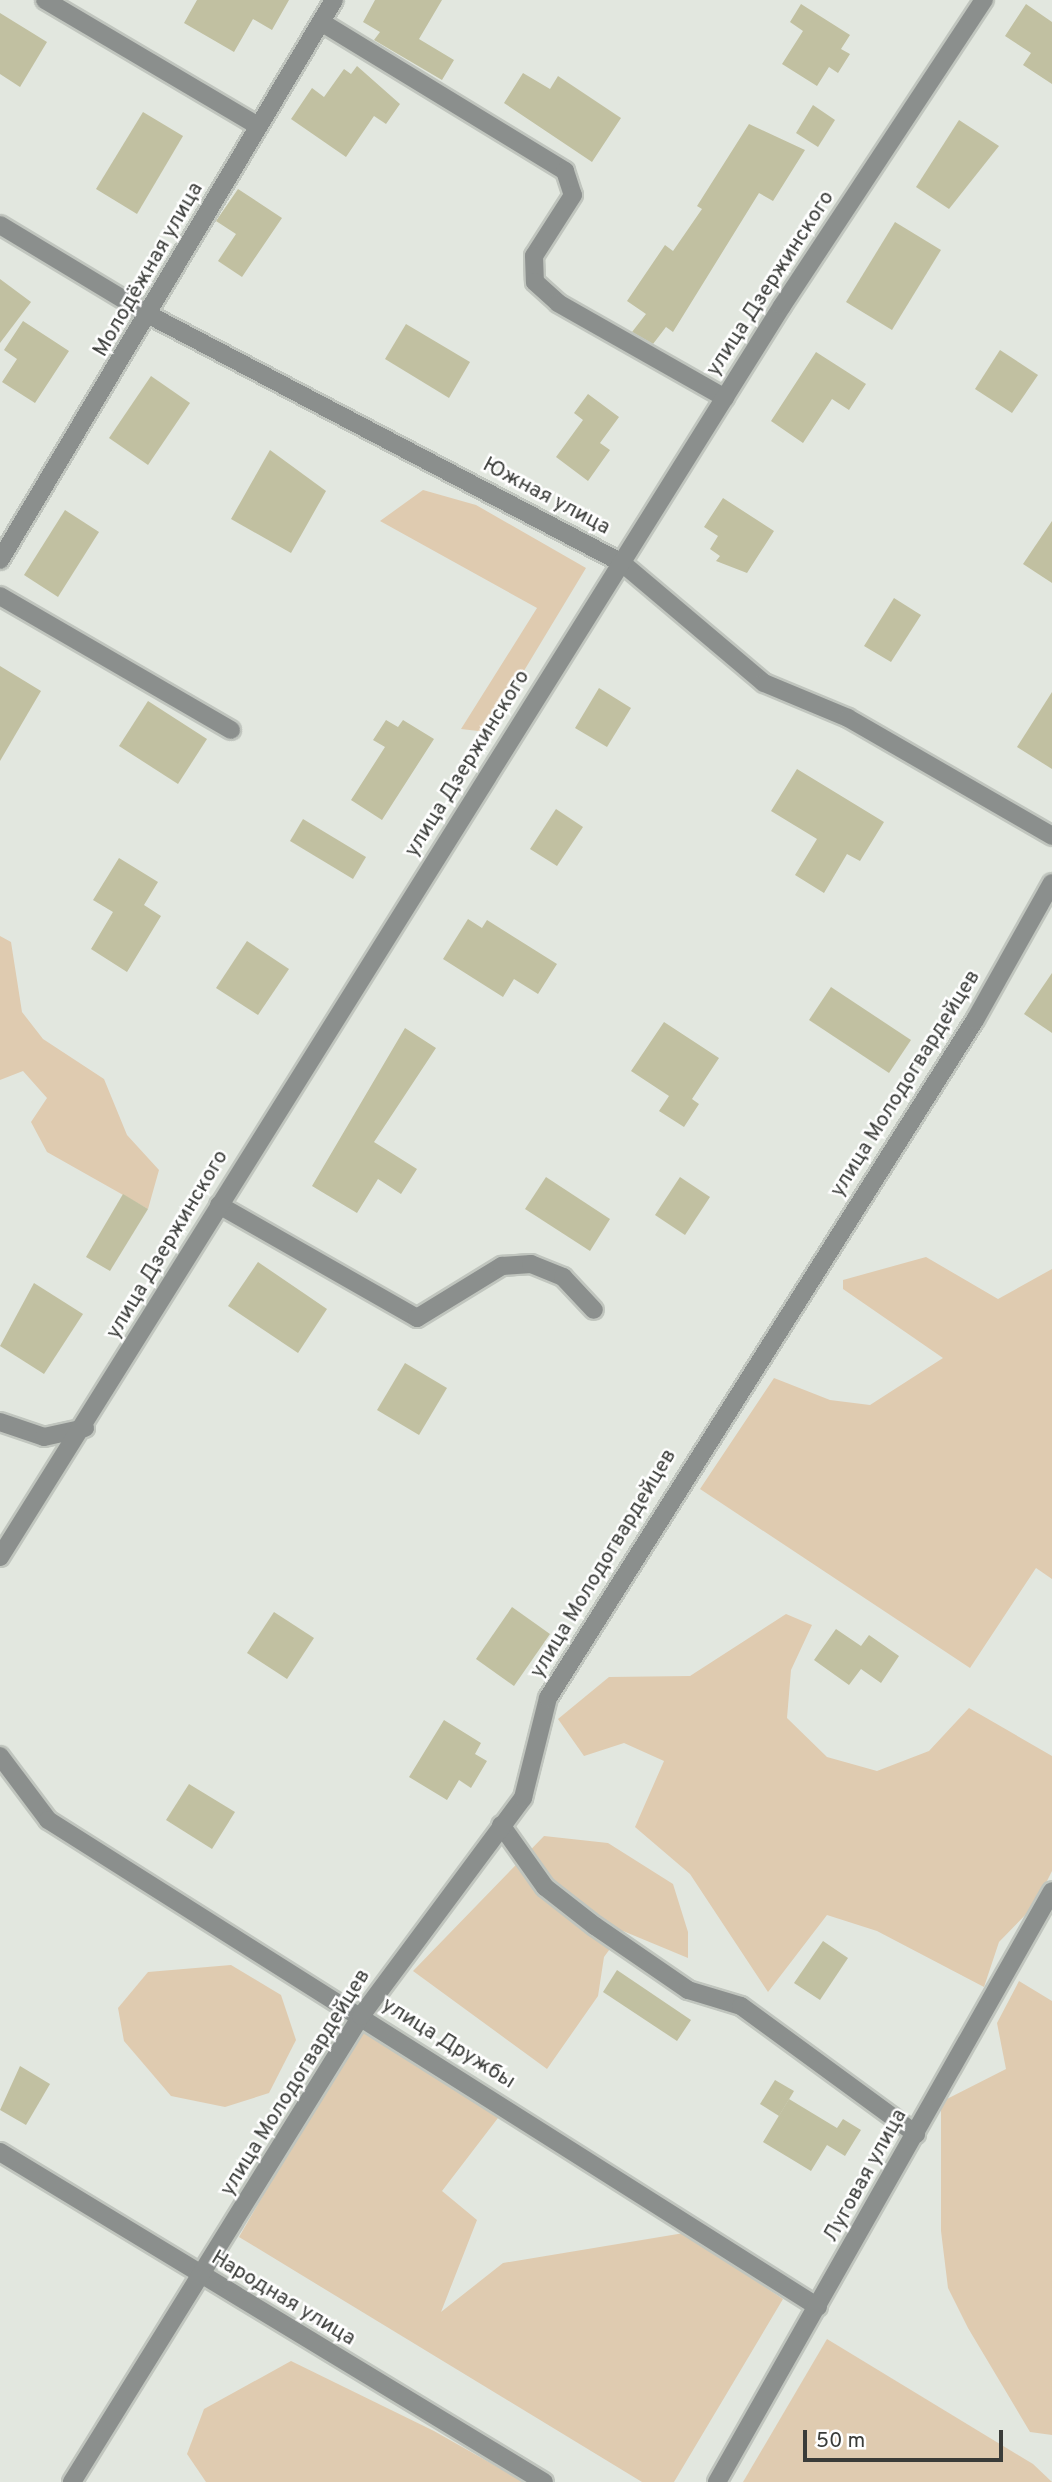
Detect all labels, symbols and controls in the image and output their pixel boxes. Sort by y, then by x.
street label: Молодёжная улица [89,178,209,362]
street label: улица Дзержинского [702,187,840,381]
street label: Южная улица [478,453,614,541]
street label: улица Дзержинского [400,666,536,862]
street label: улица Молодогвардейцев [826,966,986,1202]
street label: улица Дзержинского [102,1146,234,1344]
street label: улица Молодогвардейцев [526,1445,682,1683]
street label: улица Молодогвардейцев [216,1965,376,2201]
street label: улица Дружбы [377,1993,519,2095]
street label: Луговая улица [819,2105,913,2247]
street label: Народная улица [206,2246,360,2352]
scale bar [807,2416,1006,2460]
text: 50 m [816,2428,865,2455]

